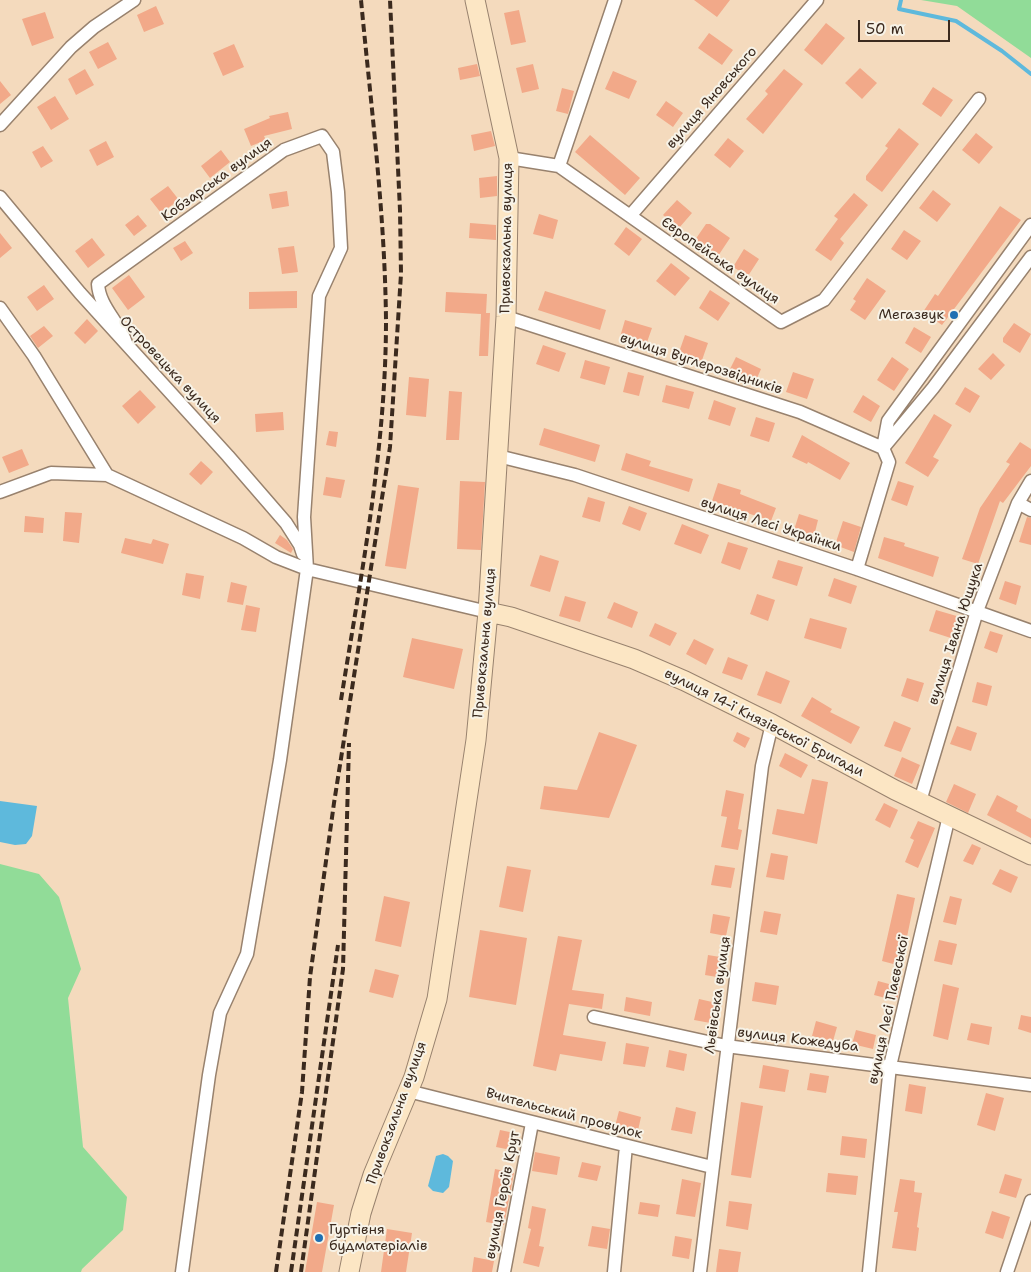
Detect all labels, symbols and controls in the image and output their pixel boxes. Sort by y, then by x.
scale bar [861,10,954,42]
text: 50 m [866,19,904,39]
street label: вулиця Яновського [663,44,761,152]
street label: Кобзарська вулиця [159,134,275,226]
street label: Привокзальна вулиця [497,163,517,313]
street label: Європейська вулиця [658,214,782,308]
place label: Мегазвук [878,307,944,323]
marker: Мегазвук [948,309,960,321]
street label: Островецька вулиця [116,313,224,427]
street label: вулиця Вуглерозвідників [618,330,784,398]
street label: вулиця Лесі Українки [699,494,843,556]
street label: вулиця Івана Ющука [925,561,987,707]
street label: Привокзальна вулиця [470,567,500,719]
street label: вулиця 14-ї Князівської Бригади [661,665,867,781]
street label: вулиця Лесі Паєвської [865,934,913,1086]
street label: Львівська вулиця [701,935,735,1055]
street label: вулиця Кожедуба [737,1024,859,1056]
street label: Привокзальна вулиця [363,1039,431,1187]
street label: Вчительський провулок [484,1085,644,1143]
street label: вулиця Героїв Крут [482,1129,524,1261]
place label: Гуртівня будматеріалів [329,1222,427,1254]
marker: Гуртівня будматеріалів [313,1232,325,1244]

